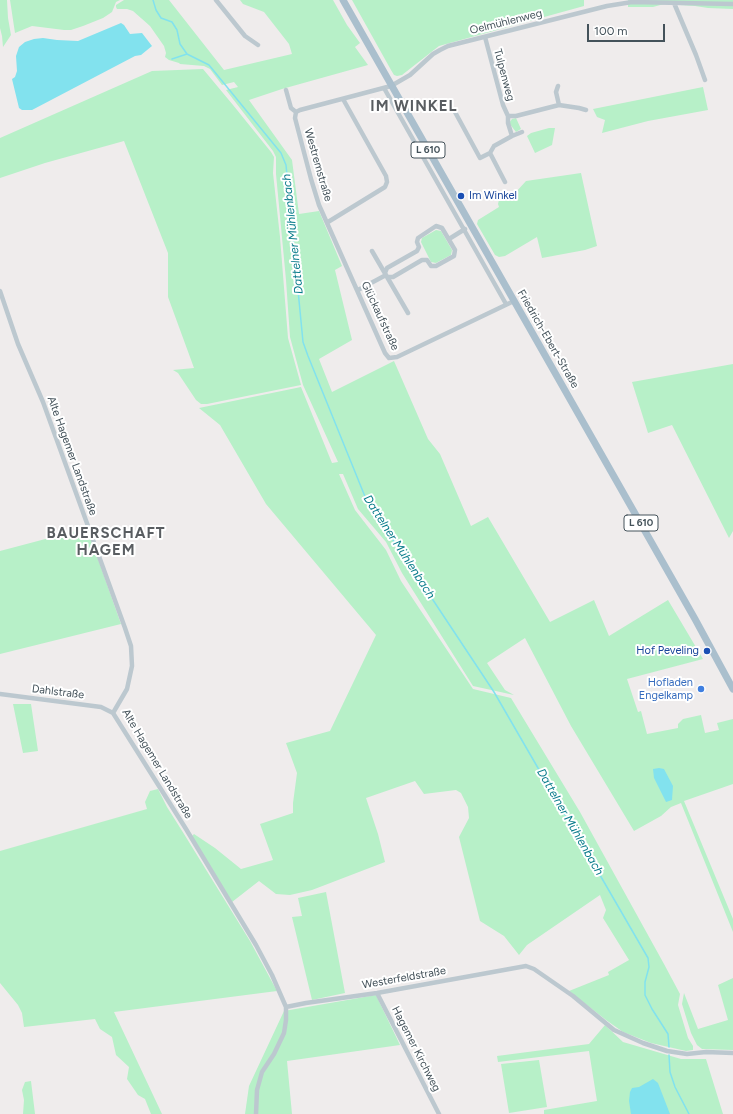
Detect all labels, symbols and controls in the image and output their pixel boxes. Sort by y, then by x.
street label: Oelmühlenweg [468,7,544,37]
scale bar [589,16,667,42]
text: 100 m [594,24,628,38]
street label: Tulpenweg [491,47,517,103]
district label: IM WINKEL [370,98,458,116]
street label: Westremstraße [301,127,335,203]
road number: L 610 [411,142,445,158]
water label: Dattelner Mühlenbach [280,173,306,295]
place label: Im Winkel [469,189,517,203]
marker: Im Winkel [456,191,466,201]
street label: Glückaufstraße [358,279,402,353]
street label: Friedrich-Ebert-Straße [514,287,582,391]
street label: Alte Hagemer Landstraße [44,395,100,517]
water label: Dattelner Mühlenbach [360,492,438,602]
road number: L 610 [624,515,658,531]
district label: BAUERSCHAFT HAGEM [47,525,165,560]
place label: Hof Peveling [636,644,699,658]
marker: Hof Peveling [702,646,712,656]
place label: Hofladen Engelkamp [639,676,693,702]
street label: Dahlstraße [31,682,85,702]
marker: Hofladen Engelkamp [696,684,706,694]
street label: Alte Hagemer Landstraße [119,707,195,821]
water label: Dattelner Mühlenbach [534,766,606,878]
street label: Westerfeldstraße [361,964,447,992]
street label: Hagemer Kirchweg [389,1004,443,1094]

